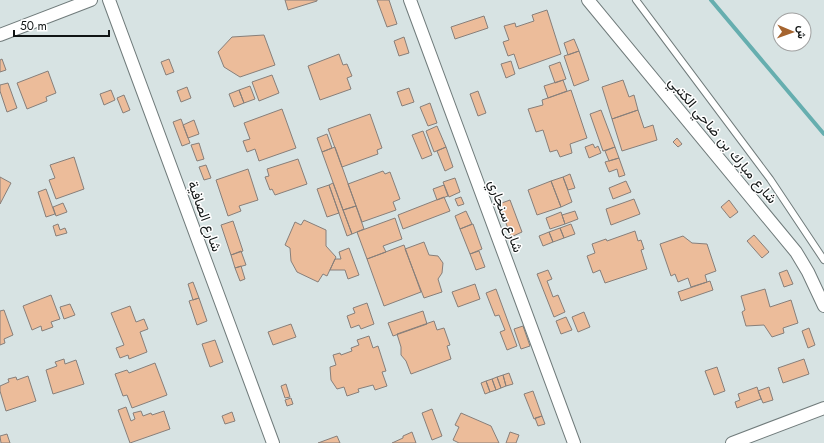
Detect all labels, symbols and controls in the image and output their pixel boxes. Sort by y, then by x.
scale bar [14,12,109,38]
north arrow [772,12,812,52]
text: 50 m [20,17,47,35]
text: ش [794,25,810,39]
street label: شارع مبارك بن ضاحي الكتبي [662,72,782,209]
street label: شارع سنجاري [482,177,528,256]
street label: شارع الصافية [182,178,227,255]

